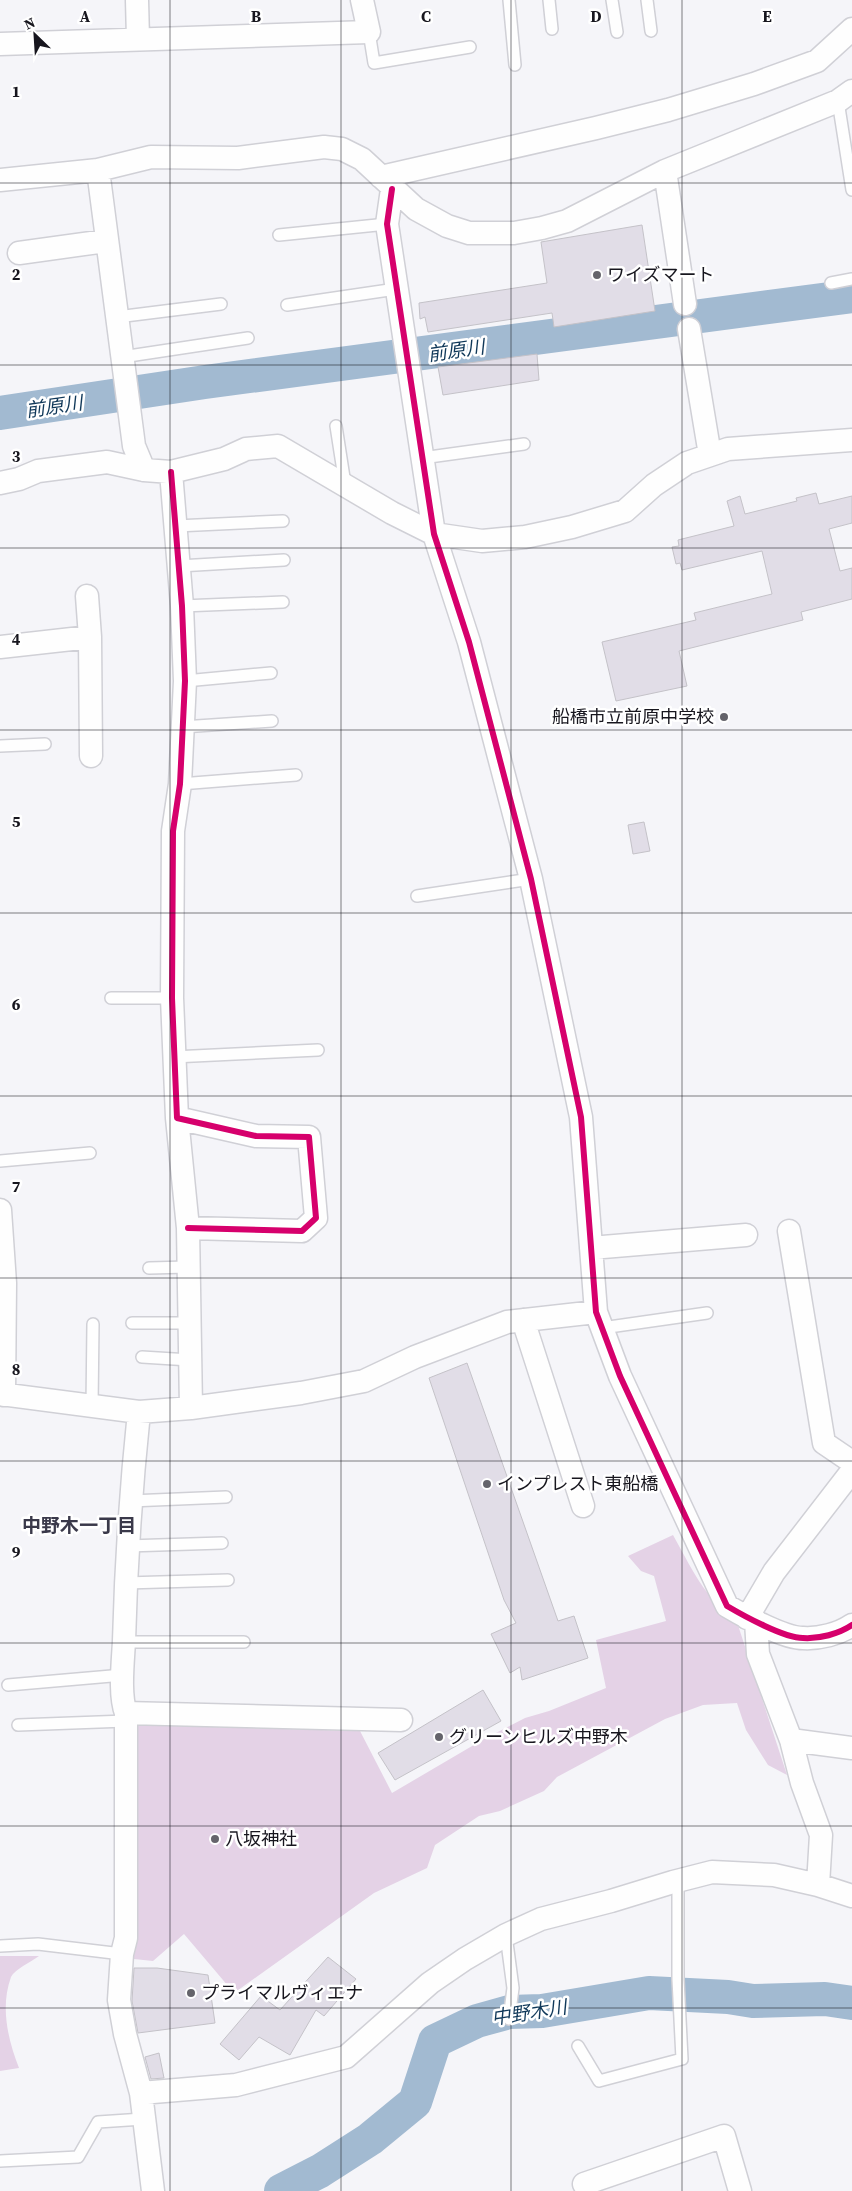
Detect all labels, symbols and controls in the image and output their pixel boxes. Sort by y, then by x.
text: A [80,5,91,27]
text: B [251,5,262,27]
text: C [421,5,431,27]
text: D [590,5,602,27]
text: E [762,5,772,27]
north arrow [10,10,60,60]
text: N [21,12,38,34]
text: 1 [12,80,20,102]
place label: ワイズマート [607,262,714,287]
text: 2 [12,263,21,285]
marker: ワイズマート [591,269,603,281]
water label: 前原川 [426,333,488,367]
water label: 前原川 [24,389,86,423]
text: 3 [12,445,21,467]
text: 4 [12,628,21,650]
place label: 船橋市立前原中学校 [552,704,714,729]
marker: 船橋市立前原中学校 [718,711,730,723]
text: 5 [12,810,21,832]
text: 6 [12,993,21,1015]
text: 7 [12,1175,21,1197]
text: 8 [12,1358,20,1380]
place label: インプレスト東船橋 [497,1471,658,1496]
marker: インプレスト東船橋 [481,1478,493,1490]
district label: 中野木一丁目 [22,1512,136,1538]
text: 9 [12,1541,21,1563]
place label: グリーンヒルズ中野木 [449,1724,628,1749]
marker: グリーンヒルズ中野木 [433,1731,445,1743]
place label: 八坂神社 [225,1826,297,1851]
marker: 八坂神社 [209,1833,221,1845]
place label: プライマルヴィエナ [201,1980,363,2005]
marker: プライマルヴィエナ [185,1987,197,1999]
water label: 中野木川 [489,1993,571,2031]

